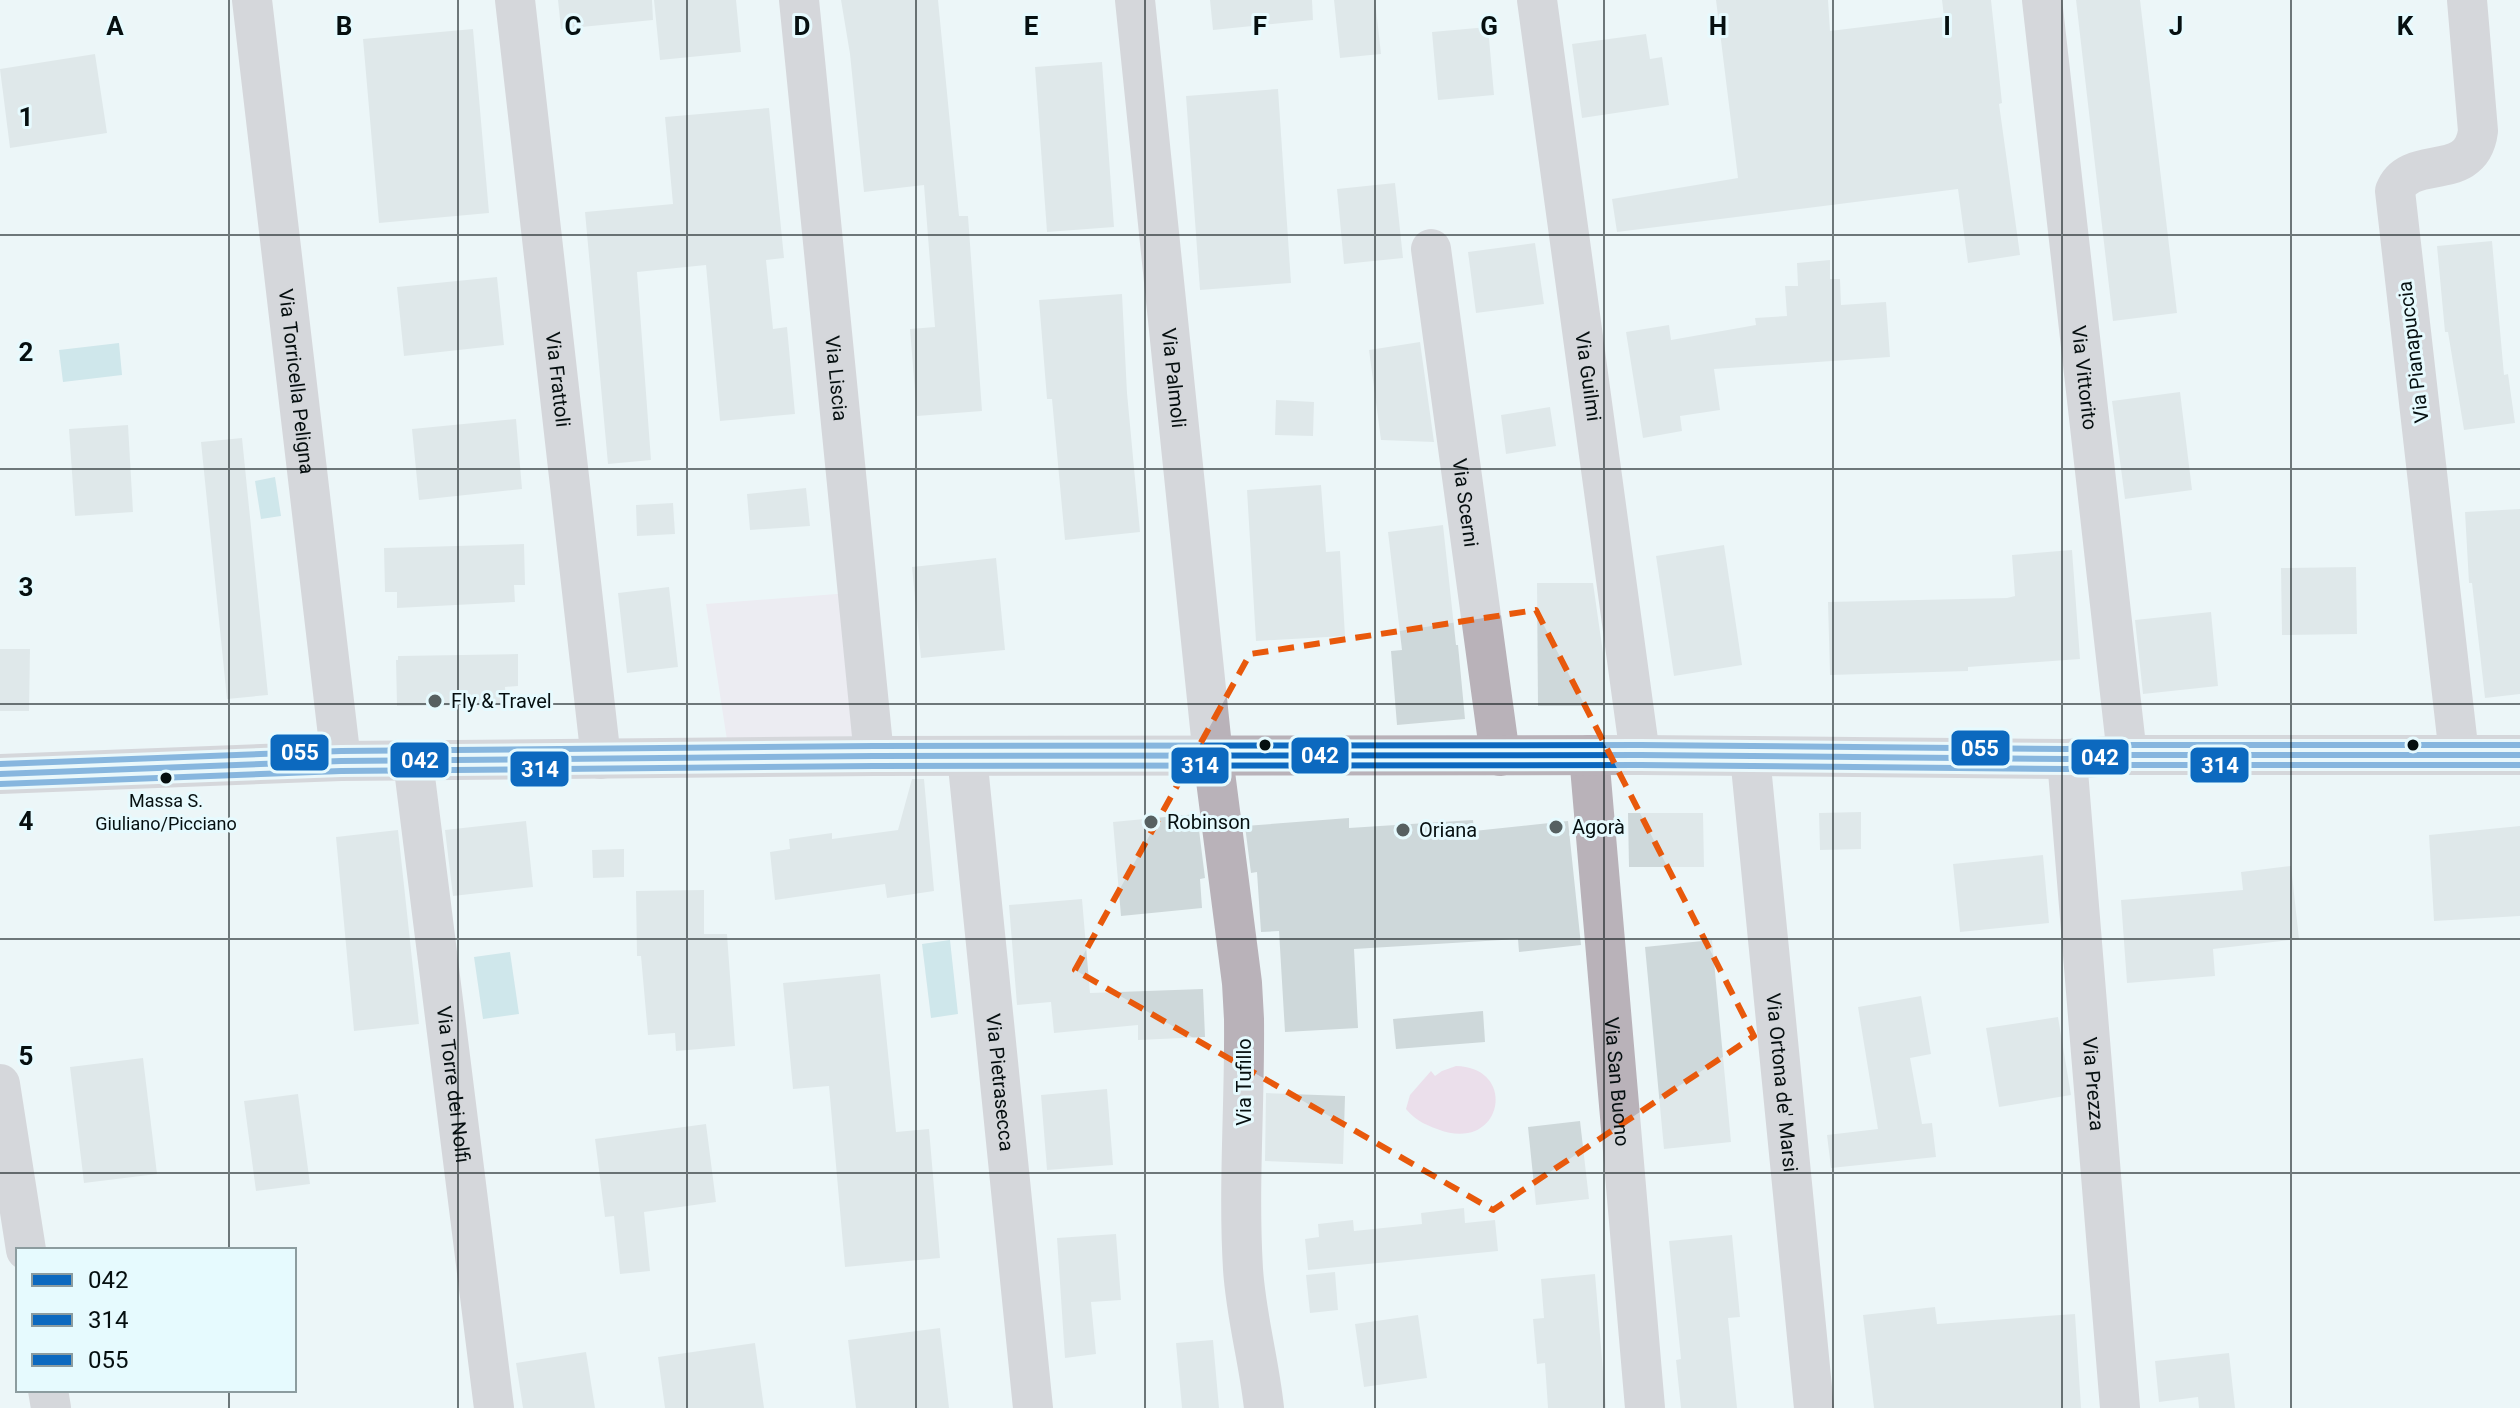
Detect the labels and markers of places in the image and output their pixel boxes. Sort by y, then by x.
place label: Fly & Travel [451,689,552,713]
marker: Fly & Travel [426,692,444,710]
unlabelled marker [1257,737,1273,753]
unlabelled marker [2405,737,2421,753]
marker: Massa S. Giuliano/Picciano [158,770,174,786]
place label: Massa S. Giuliano/Picciano [95,790,237,834]
place label: Robinson [1167,810,1251,834]
marker: Robinson [1142,813,1160,831]
place label: Agorà [1572,815,1625,839]
place label: Oriana [1419,818,1477,842]
marker: Agorà [1547,818,1565,836]
marker: Oriana [1394,821,1412,839]

